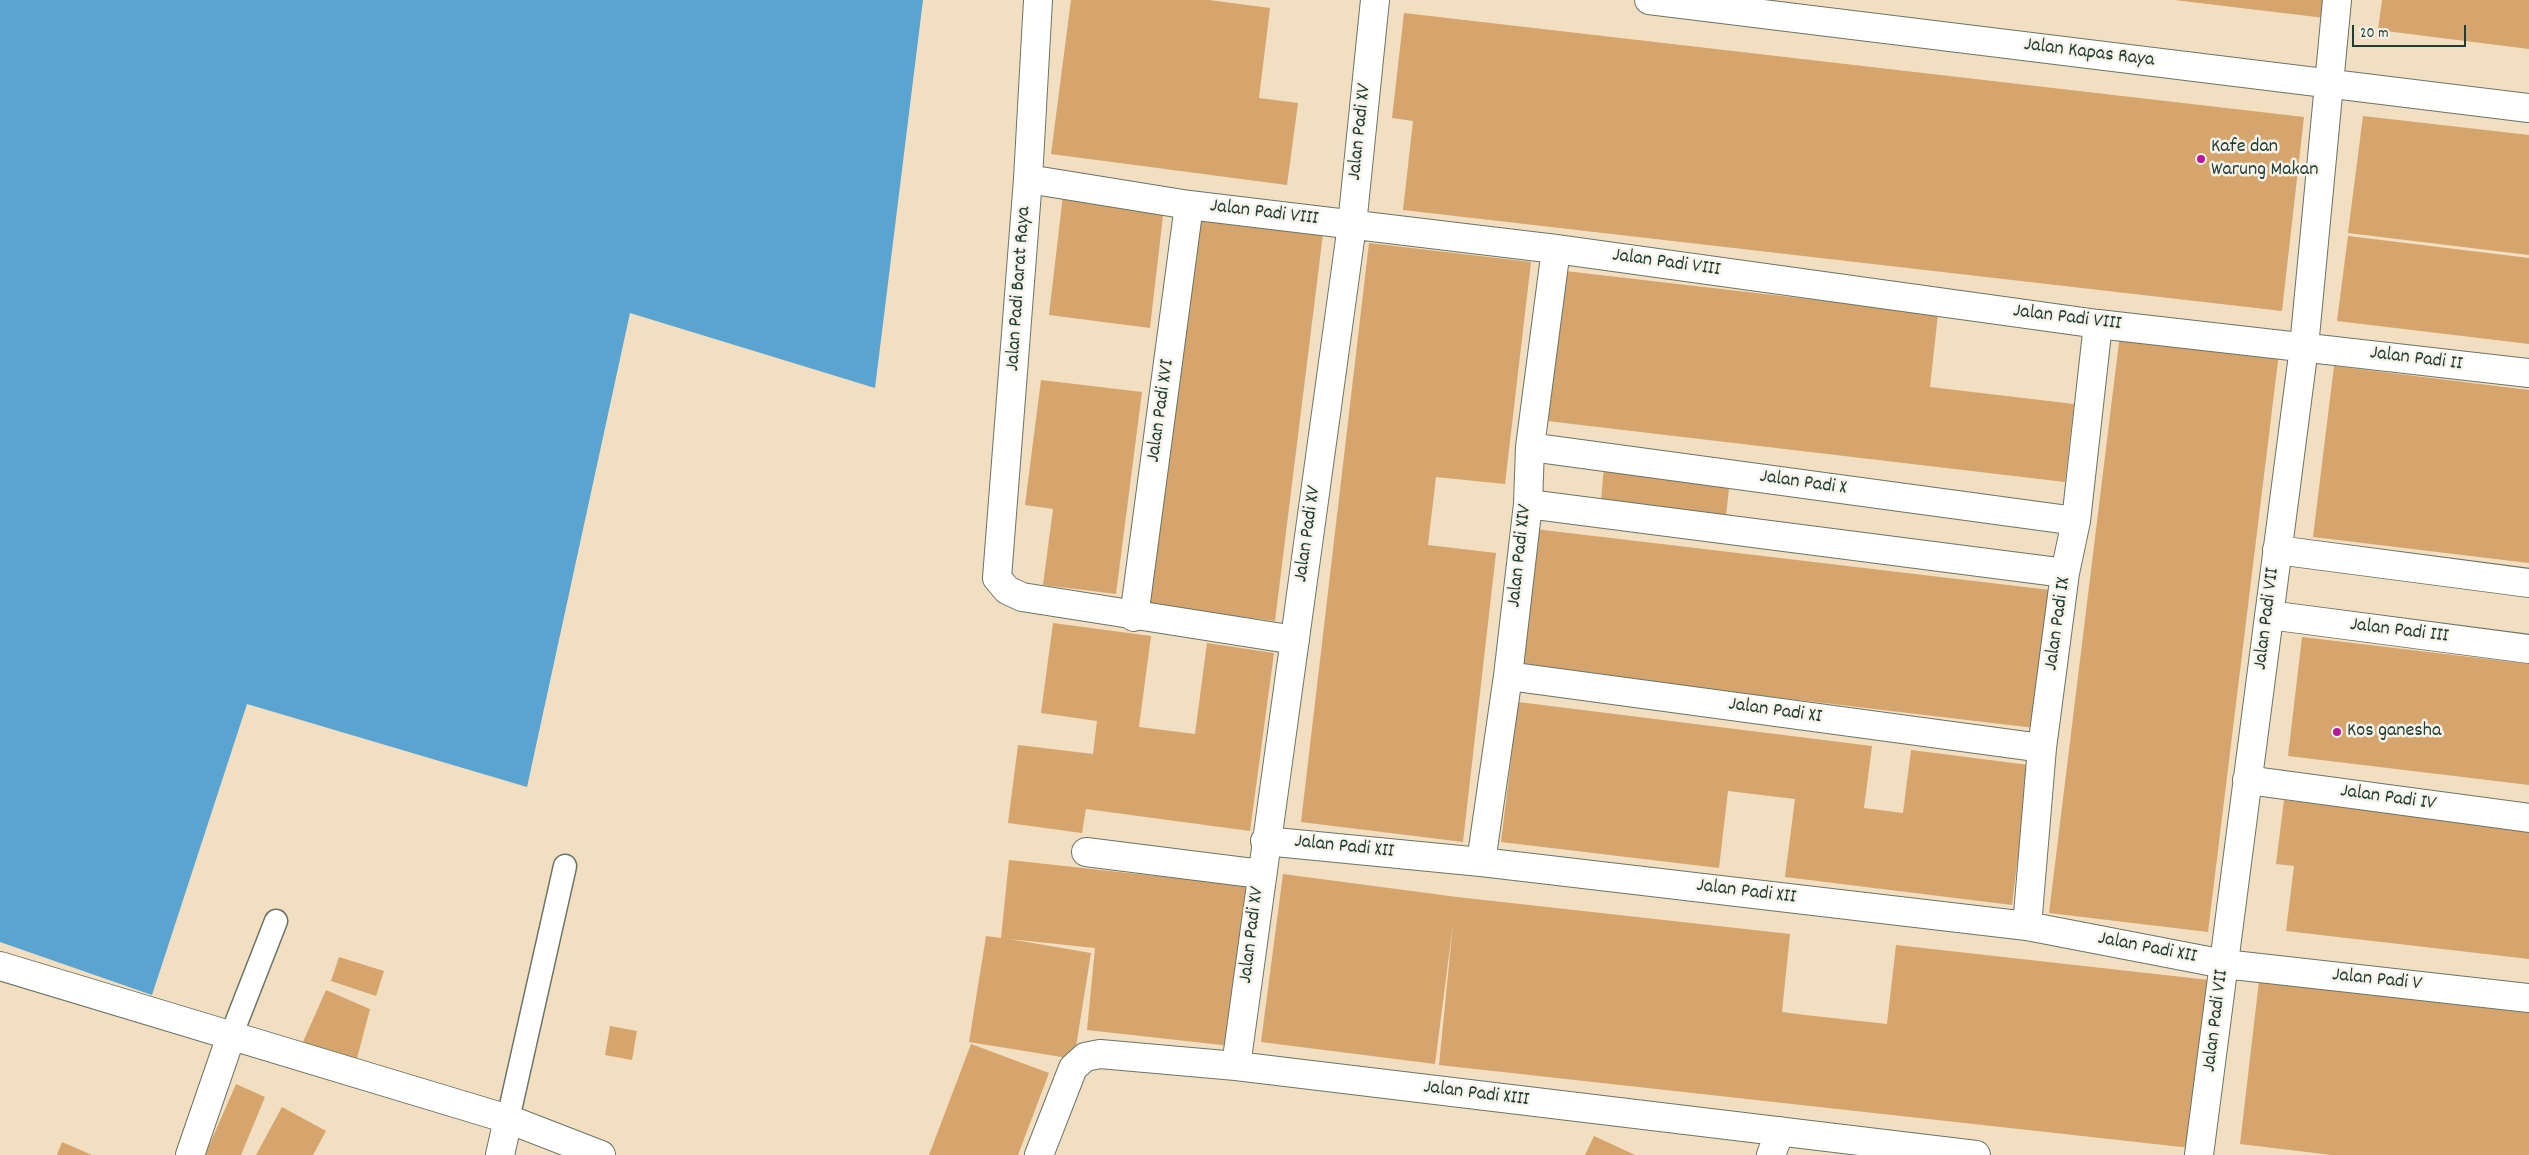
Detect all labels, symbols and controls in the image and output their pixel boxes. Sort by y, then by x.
scale bar [2354,15,2468,47]
text: 20 m [2360,23,2388,45]
street label: Jalan Kapas Raya [2022,34,2156,74]
street label: Jalan Padi XV [1344,82,1378,182]
place label: Kafe dan Warung Makan [2211,136,2318,183]
marker: Kafe dan Warung Makan [2195,153,2207,165]
street label: Jalan Padi VIII [1208,195,1320,233]
street label: Jalan Padi Barat Raya [1002,206,1038,372]
street label: Jalan Padi VIII [1610,245,1722,283]
street label: Jalan Padi VIII [2011,300,2123,338]
street label: Jalan Padi II [2368,342,2464,378]
street label: Jalan Padi XVI [1143,358,1181,464]
street label: Jalan Padi X [1758,466,1848,502]
street label: Jalan Padi XV [1290,484,1328,584]
street label: Jalan Padi XIV [1504,503,1538,609]
street label: Jalan Padi VII [2250,567,2286,671]
street label: Jalan Padi IX [2041,576,2077,672]
street label: Jalan Padi III [2348,614,2450,650]
street label: Jalan Padi XI [1727,694,1823,730]
place label: Kos ganesha [2347,720,2441,744]
marker: Kos ganesha [2331,726,2343,738]
street label: Jalan Padi IV [2339,780,2437,818]
street label: Jalan Padi XII [1293,831,1395,865]
street label: Jalan Padi XII [1695,875,1797,911]
street label: Jalan Padi XV [1235,885,1271,985]
street label: Jalan Padi XII [2096,928,2198,970]
street label: Jalan Padi V [2331,964,2423,998]
street label: Jalan Padi VII [2199,969,2235,1073]
street label: Jalan Padi XIII [1422,1077,1530,1113]

